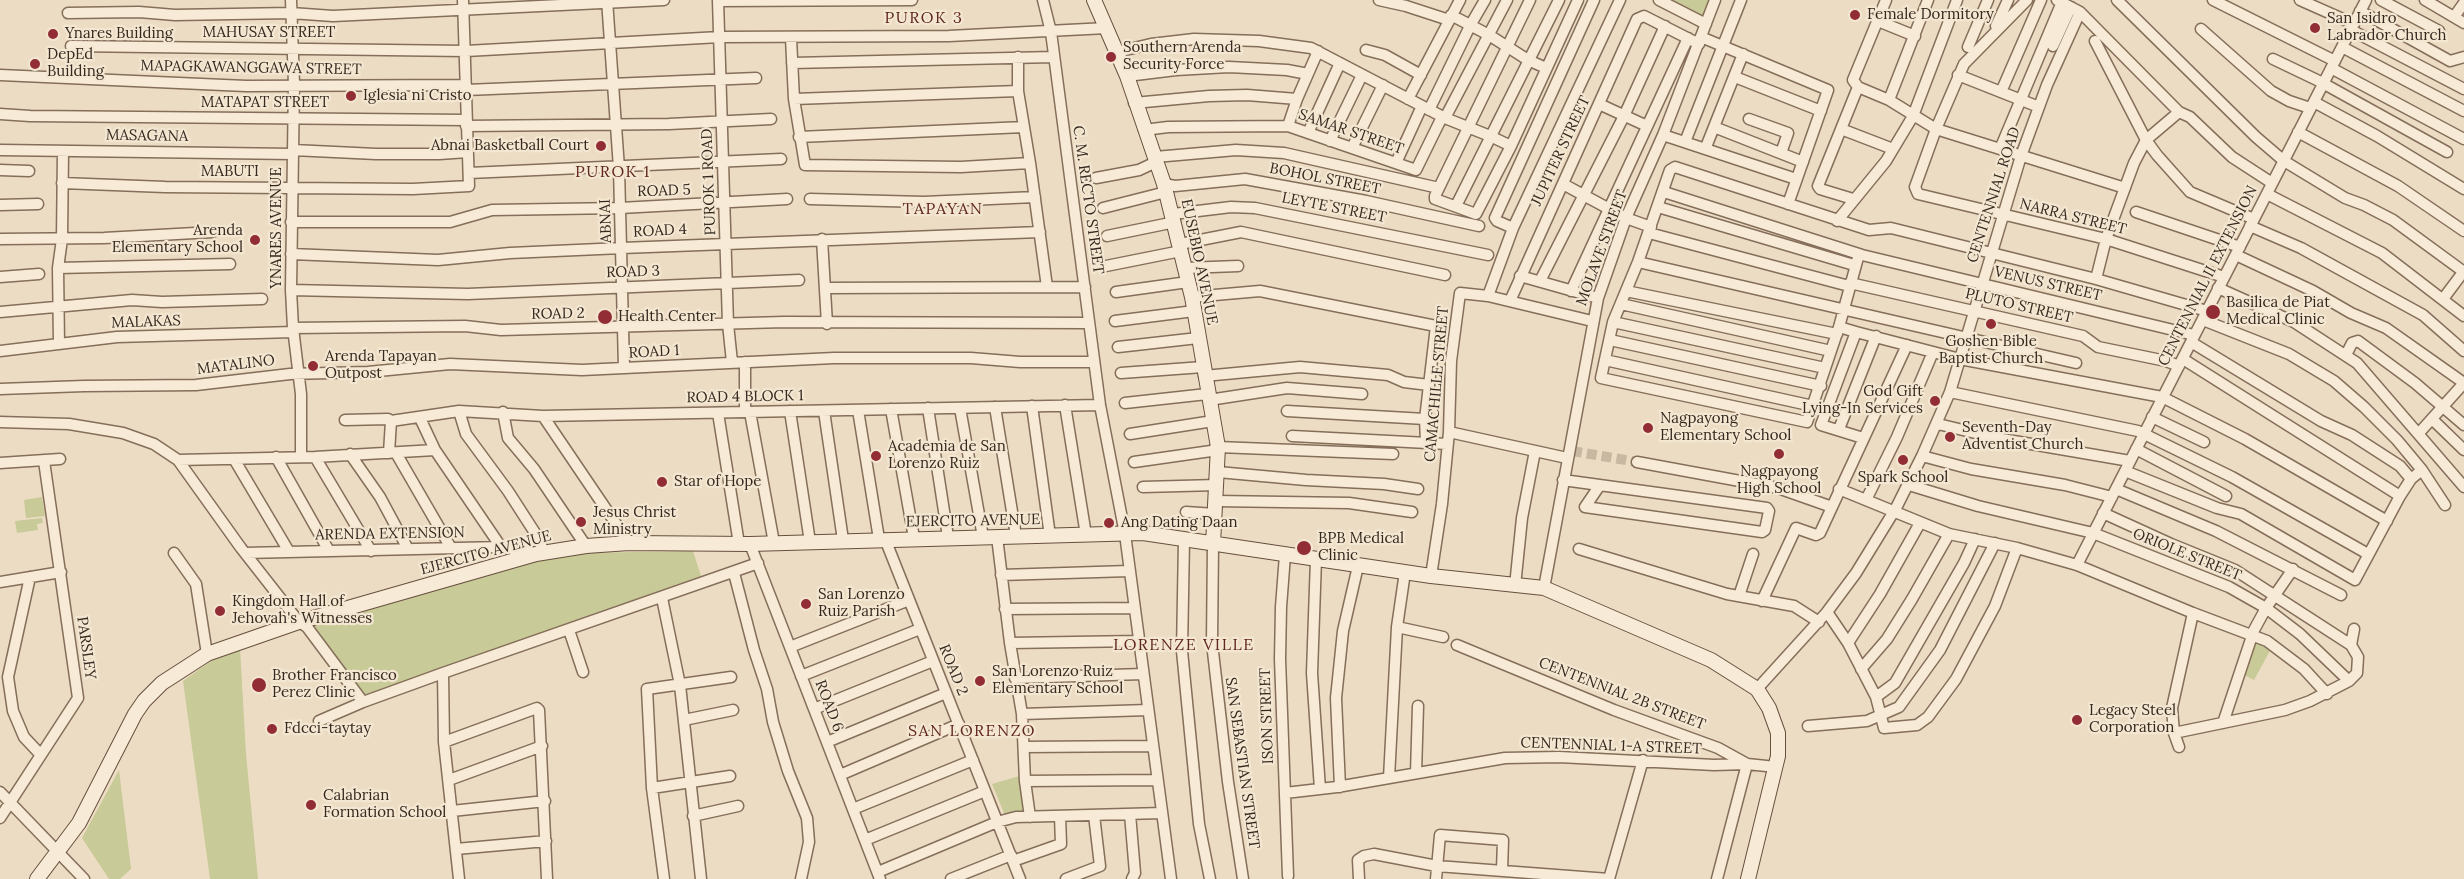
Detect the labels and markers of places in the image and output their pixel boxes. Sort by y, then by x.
place label: Female Dormitory [1867,6,1994,24]
marker: Female Dormitory [1848,8,1862,22]
place label: San Isidro Labrador Church [2327,10,2447,45]
marker: San Isidro Labrador Church [2308,21,2322,35]
place label: Ynares Building [65,25,173,43]
marker: Ynares Building [46,27,60,41]
place label: Southern Arenda Security Force [1123,39,1241,74]
place label: DepEd Building [47,46,104,81]
marker: Southern Arenda Security Force [1104,50,1118,64]
marker: DepEd Building [28,57,42,71]
place label: Iglesia ni Cristo [363,87,472,105]
marker: Iglesia ni Cristo [344,89,358,103]
place label: Abnai Basketball Court [431,137,589,155]
marker: Abnai Basketball Court [594,139,608,153]
place label: Arenda Elementary School [112,222,243,257]
marker: Arenda Elementary School [248,233,262,247]
place label: Basilica de Piat Medical Clinic [2226,294,2330,329]
marker: Basilica de Piat Medical Clinic [2204,303,2222,321]
marker: Health Center [596,308,614,326]
place label: Health Center [618,308,716,326]
marker: Goshen Bible Baptist Church [1984,317,1998,331]
place label: Goshen Bible Baptist Church [1939,333,2043,368]
place label: Arenda Tapayan Outpost [325,348,437,383]
marker: Arenda Tapayan Outpost [306,359,320,373]
place label: God Gift Lying-In Services [1802,383,1923,418]
marker: God Gift Lying-In Services [1928,394,1942,408]
place label: Nagpayong Elementary School [1660,410,1791,445]
place label: Seventh-Day Adventist Church [1962,419,2083,454]
marker: Nagpayong Elementary School [1641,421,1655,435]
marker: Seventh-Day Adventist Church [1943,430,1957,444]
place label: Academia de San Lorenzo Ruiz [888,438,1006,473]
marker: Nagpayong High School [1772,447,1786,461]
marker: Academia de San Lorenzo Ruiz [869,449,883,463]
marker: Spark School [1896,453,1910,467]
place label: Nagpayong High School [1737,463,1821,498]
place label: Spark School [1858,469,1948,487]
place label: Star of Hope [674,473,761,491]
marker: Star of Hope [655,475,669,489]
place label: Jesus Christ Ministry [593,504,676,539]
place label: Ang Dating Daan [1121,514,1238,532]
marker: Jesus Christ Ministry [574,515,588,529]
marker: Ang Dating Daan [1102,516,1116,530]
place label: BPB Medical Clinic [1318,530,1404,565]
marker: BPB Medical Clinic [1295,539,1313,557]
place label: San Lorenzo Ruiz Parish [818,586,905,621]
place label: Kingdom Hall of Jehovah's Witnesses [232,593,372,628]
marker: San Lorenzo Ruiz Parish [799,597,813,611]
marker: Kingdom Hall of Jehovah's Witnesses [213,604,227,618]
place label: San Lorenzo Ruiz Elementary School [992,663,1123,698]
place label: Brother Francisco Perez Clinic [272,667,397,702]
marker: San Lorenzo Ruiz Elementary School [973,674,987,688]
marker: Brother Francisco Perez Clinic [250,676,268,694]
place label: Legacy Steel Corporation [2089,702,2176,737]
marker: Legacy Steel Corporation [2070,713,2084,727]
place label: Fdcci-taytay [284,720,371,738]
marker: Fdcci-taytay [265,722,279,736]
place label: Calabrian Formation School [323,787,446,822]
marker: Calabrian Formation School [304,798,318,812]

